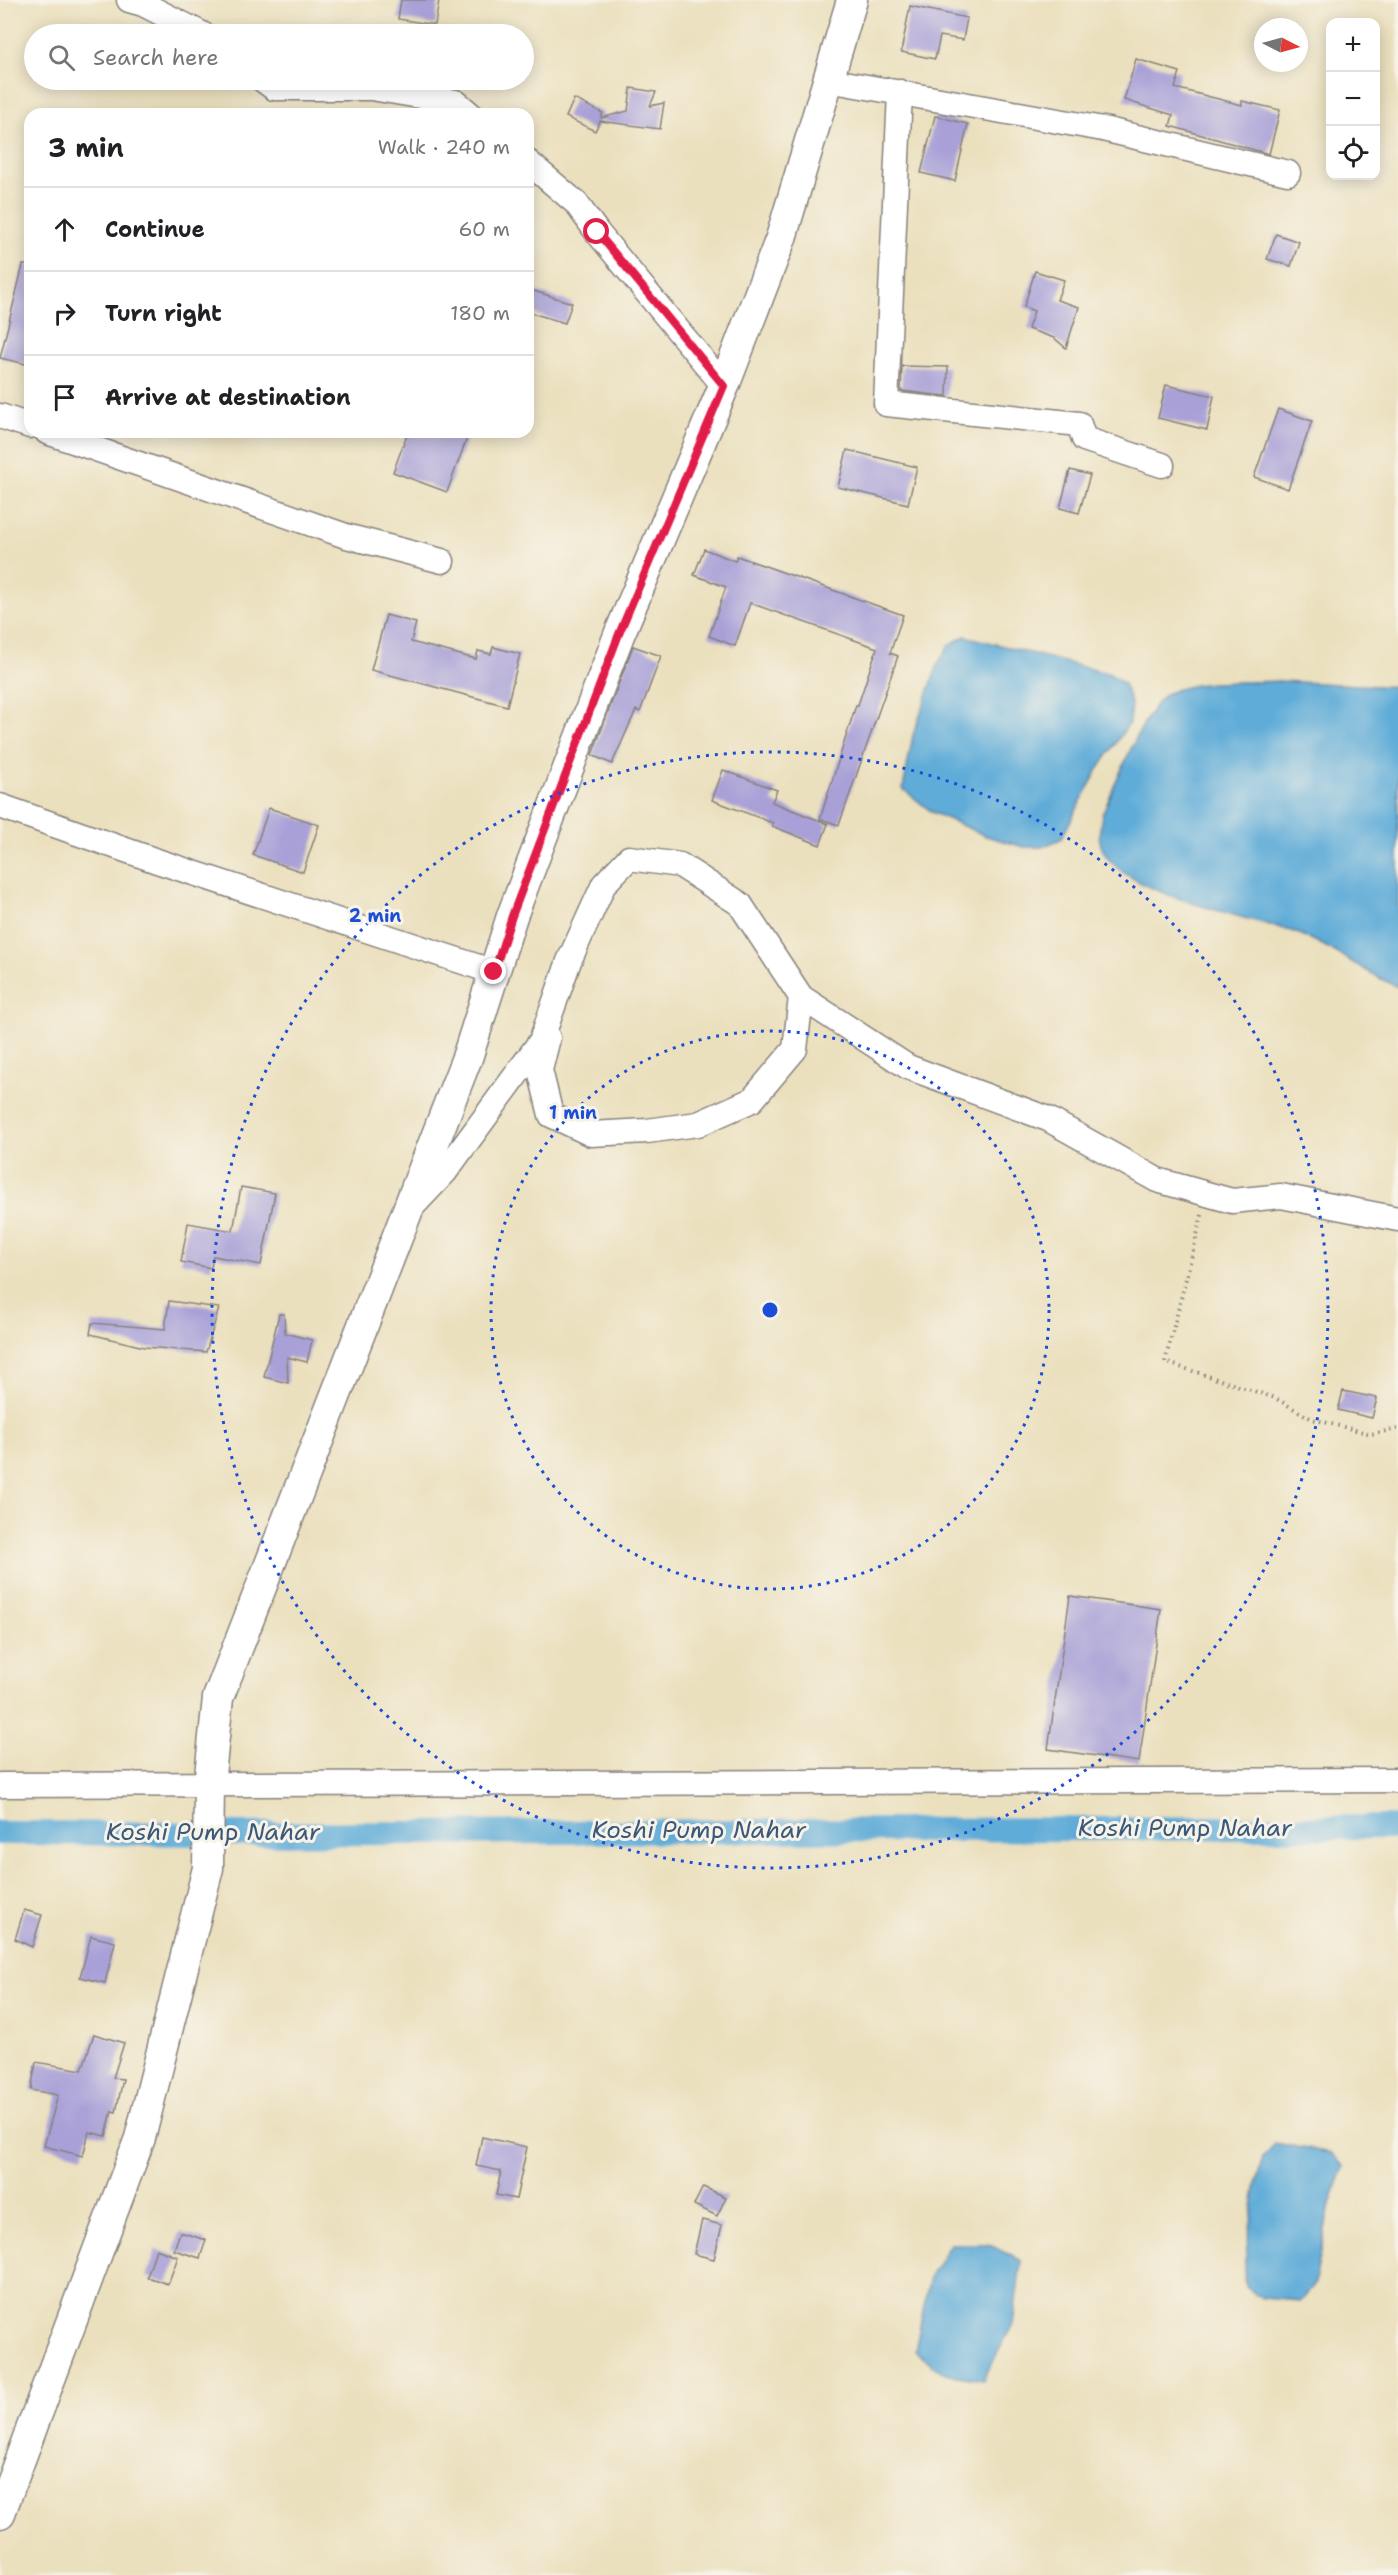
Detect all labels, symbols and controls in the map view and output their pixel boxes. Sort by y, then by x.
north arrow [1254,18,1308,72]
map controls [1326,18,1380,180]
button: + [1326,18,1380,72]
search box [24,24,534,90]
icon: search [45,41,78,74]
text: Search here [93,43,219,72]
button: − [1326,72,1380,126]
button: locate [1326,126,1380,180]
text: 3 min [48,130,124,165]
text: Walk · 240 m [378,134,510,160]
icon: ahead [48,213,81,246]
text: Continue [105,215,205,244]
text: 60 m [458,216,510,242]
route start [583,218,609,244]
icon: right [48,297,81,330]
text: Turn right [105,299,222,328]
text: 180 m [450,300,510,326]
icon: arrive [48,381,81,414]
text: Arrive at destination [105,383,351,412]
text: 2 min [349,904,401,928]
route end [480,958,506,984]
text: 1 min [549,1101,597,1125]
centre of rings [760,1300,780,1320]
water label: Koshi Pump Nahar [1078,1812,1293,1844]
water label: Koshi Pump Nahar [592,1814,807,1846]
water label: Koshi Pump Nahar [106,1816,321,1848]

